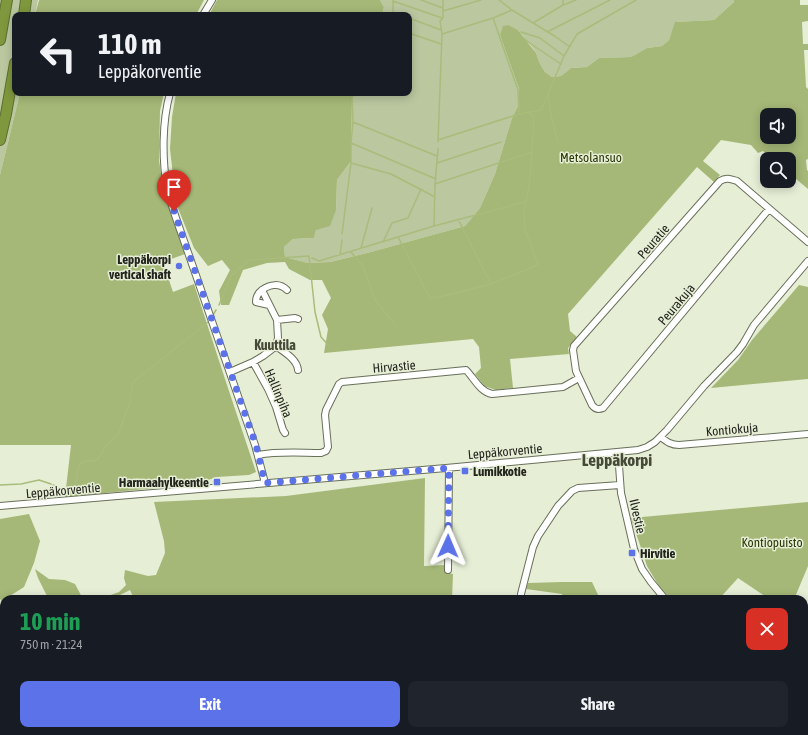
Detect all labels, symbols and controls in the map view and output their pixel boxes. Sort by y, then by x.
icon: left [32,28,84,80]
text: 110 m [98,28,161,60]
text: Leppäkorventie [98,61,202,82]
map controls [760,108,796,188]
button: sound [760,108,796,144]
park label: Metsolansuo [560,150,622,165]
button: search [760,152,796,188]
pin [157,170,191,211]
icon: arrive [163,176,185,198]
street label: Peuratie [634,221,672,262]
place label: Leppäkorpi vertical shaft [109,252,171,282]
marker: Leppäkorpi vertical shaft [174,261,184,271]
street label: Peurakuja [655,281,698,328]
district label: Kuuttila [254,337,296,353]
street label: Hirvastie [372,357,416,376]
street label: Hallinpiha [262,367,295,420]
street label: Kontiokuja [705,420,759,439]
street label: Leppäkorventie [467,441,543,462]
district label: Leppäkorpi [582,450,652,470]
place label: Lumikkotie [473,464,527,479]
marker: Lumikkotie [460,466,470,476]
place label: Harmaahylkeentie [119,475,209,490]
marker: Harmaahylkeentie [212,477,222,487]
street label: Leppäkorventie [25,480,101,501]
street label: Ilvestie [626,497,649,535]
position arrow [427,525,469,567]
park label: Kontiopuisto [741,535,803,550]
place label: Hirvitie [640,546,675,561]
marker: Hirvitie [627,548,637,558]
text: 10 min [20,608,80,635]
button: close [746,608,788,650]
text: 750 m · 21:24 [20,637,83,652]
button: Exit [20,681,400,727]
button: Share [408,681,788,727]

